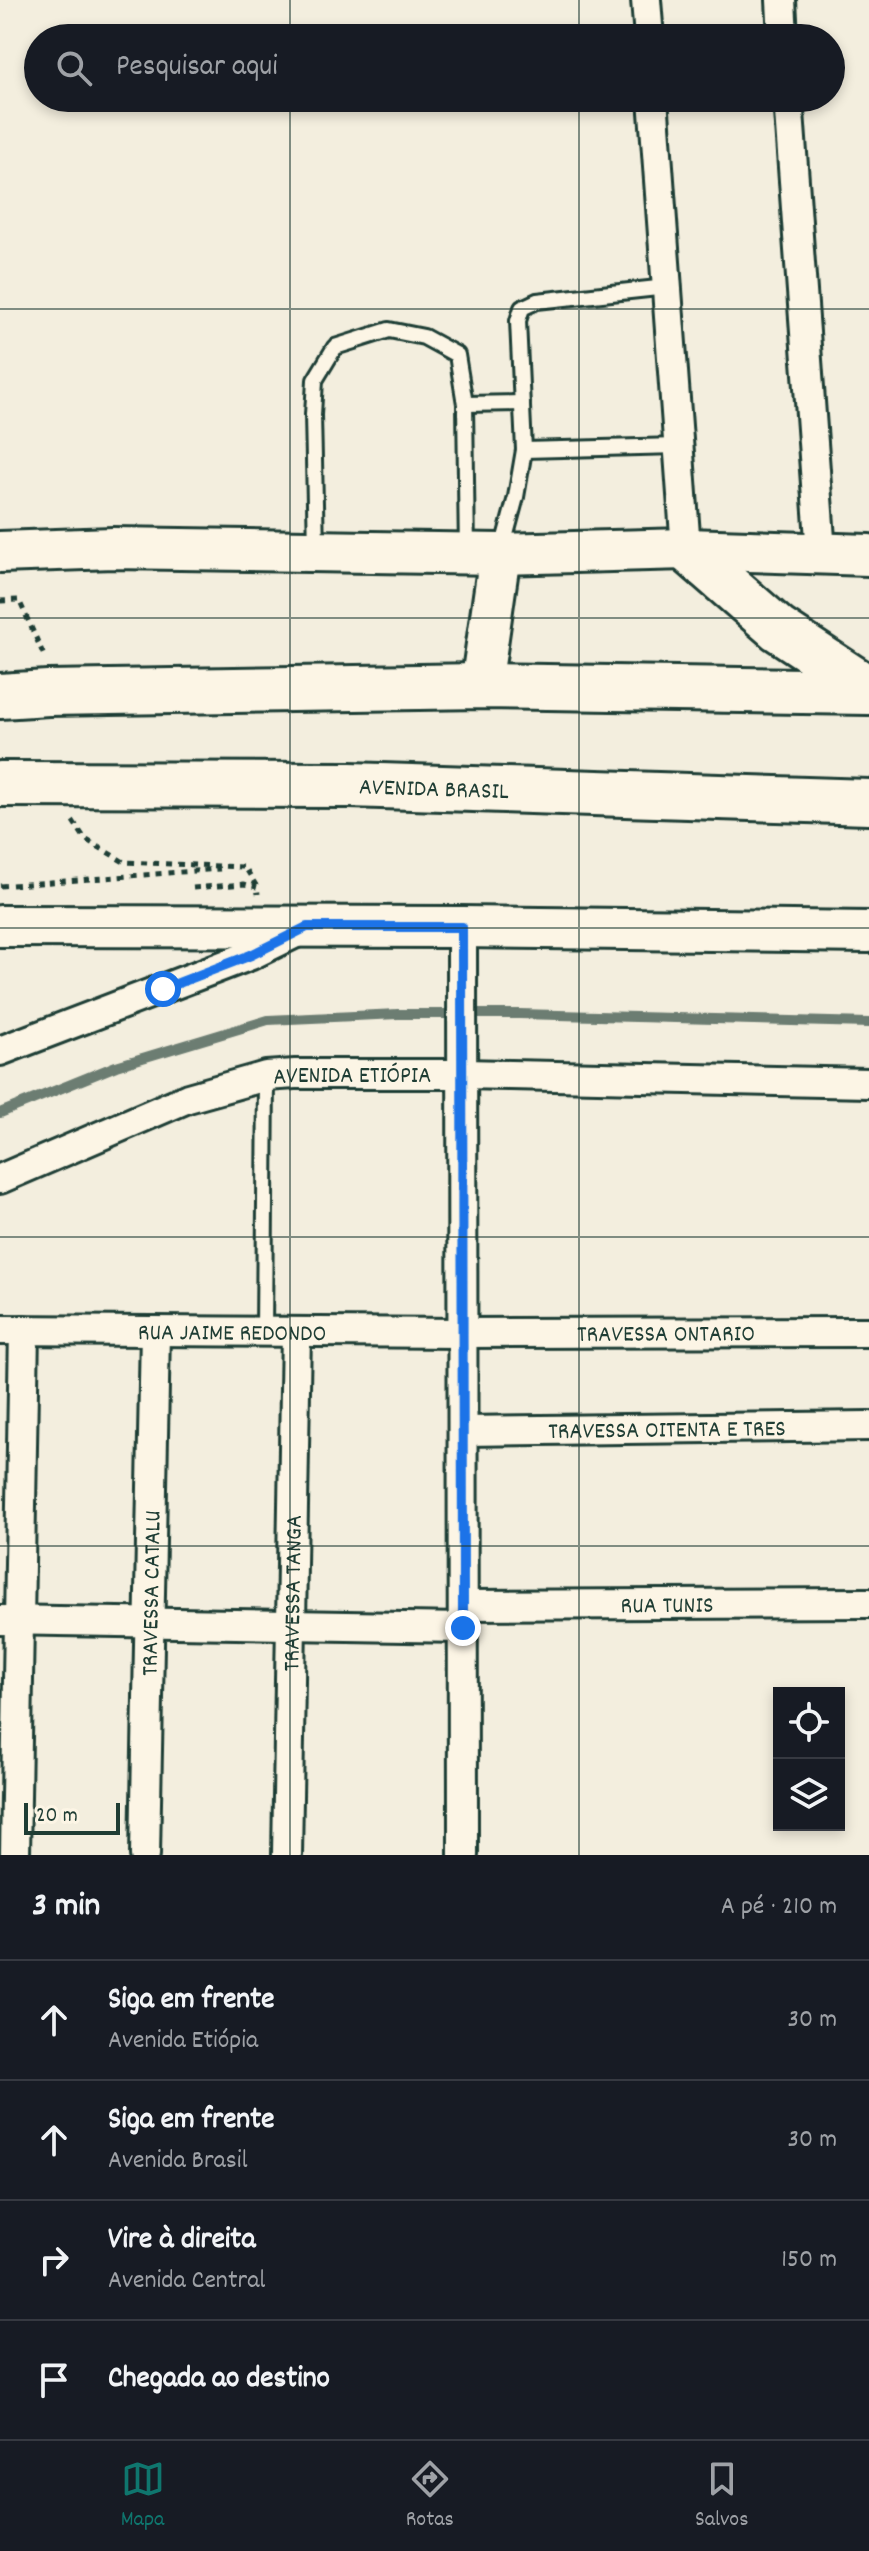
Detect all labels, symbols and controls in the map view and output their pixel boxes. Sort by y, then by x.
search box [24,24,845,112]
icon: search [52,46,96,90]
text: Pesquisar aqui [116,47,278,90]
street label: AVENIDA BRASIL [358,771,510,810]
route start [145,971,181,1007]
street label: AVENIDA ETIÓPIA [272,1060,431,1095]
street label: RUA JAIME REDONDO [138,1317,326,1352]
street label: TRAVESSA ONTARIO [577,1318,755,1353]
street label: TRAVESSA OITENTA E TRES [548,1413,786,1450]
street label: TRAVESSA CATALU [134,1510,172,1676]
street label: TRAVESSA TANGA [276,1515,313,1672]
street label: RUA TUNIS [620,1590,714,1624]
route end [445,1610,481,1646]
map controls [773,1687,845,1831]
button: locate [773,1687,845,1759]
button: layers [773,1759,845,1831]
scale bar [24,1799,120,1835]
text: 20 m [36,1801,78,1832]
text: 3 min [32,1883,100,1932]
text: A pé · 210 m [721,1889,837,1926]
text: Siga em frente [108,1980,275,2023]
icon: ahead [32,1998,76,2042]
text: 30 m [787,2002,837,2039]
text: Avenida Etiópia [108,2023,258,2060]
text: Siga em frente [108,2100,275,2143]
icon: ahead [32,2118,76,2162]
text: 30 m [787,2122,837,2159]
text: Avenida Brasil [108,2143,248,2180]
text: Vire à direita [108,2220,255,2263]
icon: right [32,2238,76,2282]
text: 150 m [781,2242,837,2279]
text: Avenida Central [108,2263,266,2300]
icon: arrive [32,2358,76,2402]
text: Chegada ao destino [108,2359,330,2402]
tab: Mapa [121,2457,165,2536]
tab: Rotas [406,2457,454,2536]
tab: Salvos [695,2457,748,2536]

